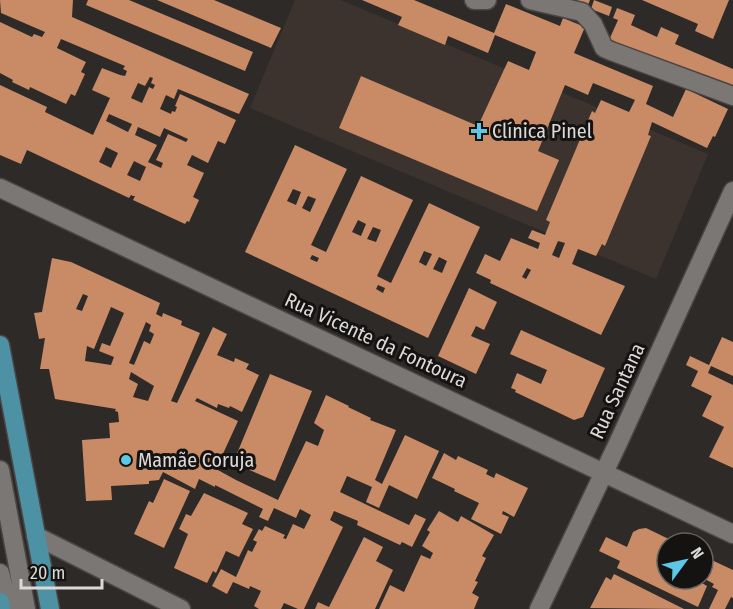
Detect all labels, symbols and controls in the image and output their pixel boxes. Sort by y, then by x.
place label: Clínica Pinel [492,119,592,143]
marker: Clínica Pinel [470,122,488,140]
street label: Rua Vicente da Fontoura [281,287,471,393]
street label: Rua Santana [584,339,650,443]
place label: Mamãe Coruja [138,448,254,472]
marker: Mamãe Coruja [119,453,133,467]
north arrow [655,531,715,591]
text: N [687,544,708,562]
scale bar [21,552,102,590]
text: 20 m [30,562,65,584]

